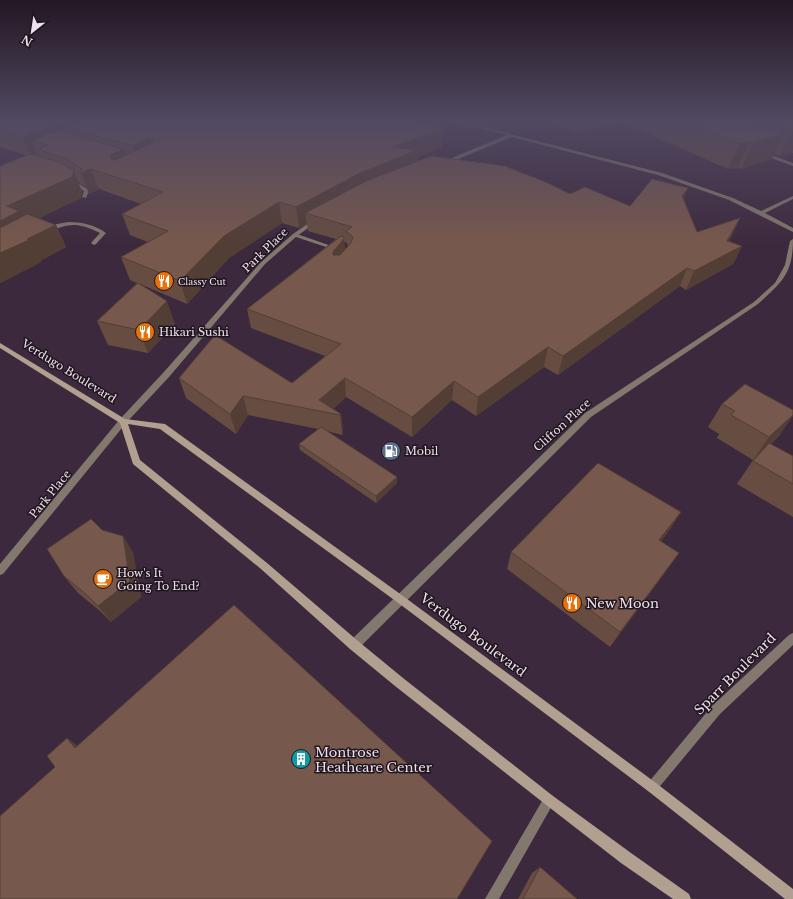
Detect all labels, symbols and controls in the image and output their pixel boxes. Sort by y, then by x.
north arrow [12,12,52,52]
text: N [18,32,35,49]
street label: Park Place [239,225,291,275]
restaurant icon: Classy Cut [153,270,175,292]
place label: Classy Cut [178,276,227,287]
restaurant icon: Hikari Sushi [134,321,156,343]
place label: Hikari Sushi [159,325,229,339]
street label: Verdugo Boulevard [18,336,119,406]
street label: Clifton Place [530,396,594,454]
fuel station icon: Mobil [380,440,402,462]
place label: Mobil [405,444,439,458]
street label: Park Place [26,467,74,521]
place label: How's It Going To End? [117,566,200,593]
cafe icon: How's It Going To End? [92,568,114,590]
street label: Verdugo Boulevard [416,589,530,681]
restaurant icon: New Moon [561,592,583,614]
place label: New Moon [586,595,659,612]
street label: Sparr Boulevard [691,629,780,718]
place label: Montrose Heathcare Center [315,744,433,776]
building icon: Montrose Heathcare Center [290,748,312,770]

